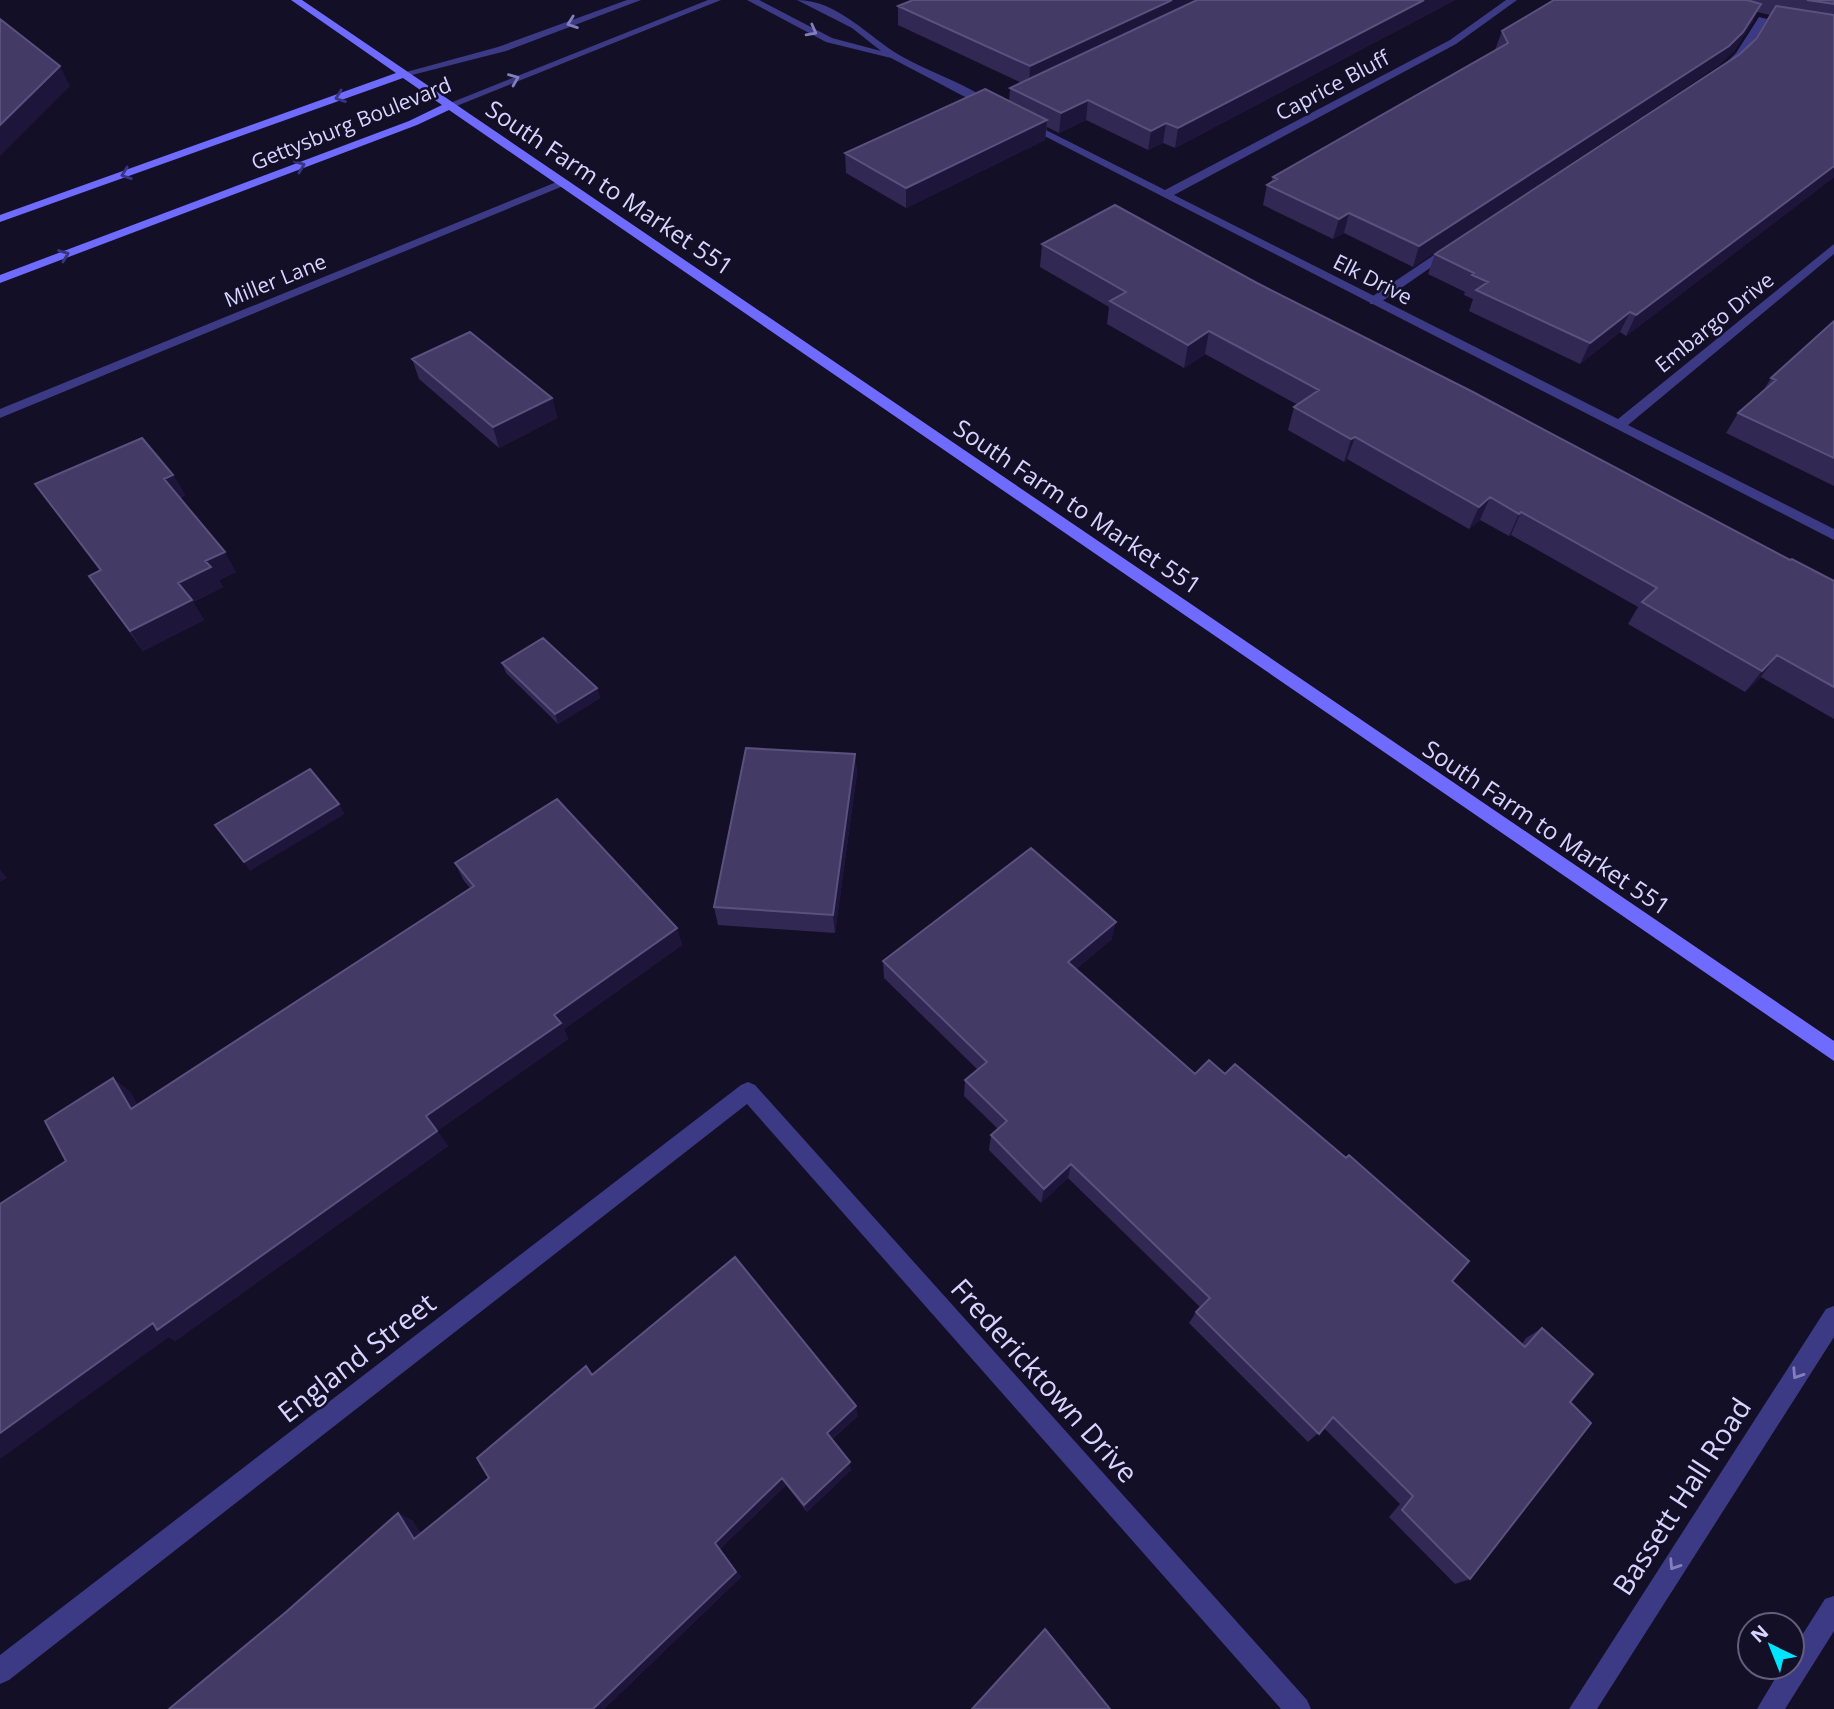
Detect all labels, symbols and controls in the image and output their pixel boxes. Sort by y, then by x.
one-way arrow [567,15,579,29]
one-way arrow [805,23,817,37]
street label: Caprice Bluff [1270,42,1395,127]
street label: Gettysburg Boulevard [247,70,455,176]
one-way arrow [507,74,519,88]
one-way arrow [334,89,346,103]
street label: South Farm to Market 551 [480,92,740,282]
one-way arrow [293,160,305,174]
one-way arrow [120,166,132,180]
street label: Miller Lane [220,247,330,313]
street label: Elk Drive [1329,247,1417,311]
one-way arrow [57,249,69,263]
street label: Embargo Drive [1649,265,1779,379]
street label: South Farm to Market 551 [948,411,1208,601]
street label: South Farm to Market 551 [1417,732,1677,922]
street label: Fredericktown Drive [943,1270,1147,1490]
street label: England Street [269,1283,443,1431]
one-way arrow [1793,1366,1805,1379]
street label: Bassett Hall Road [1603,1390,1759,1602]
one-way arrow [1669,1558,1682,1571]
north arrow [1736,1611,1806,1681]
text: N [1745,1619,1774,1648]

